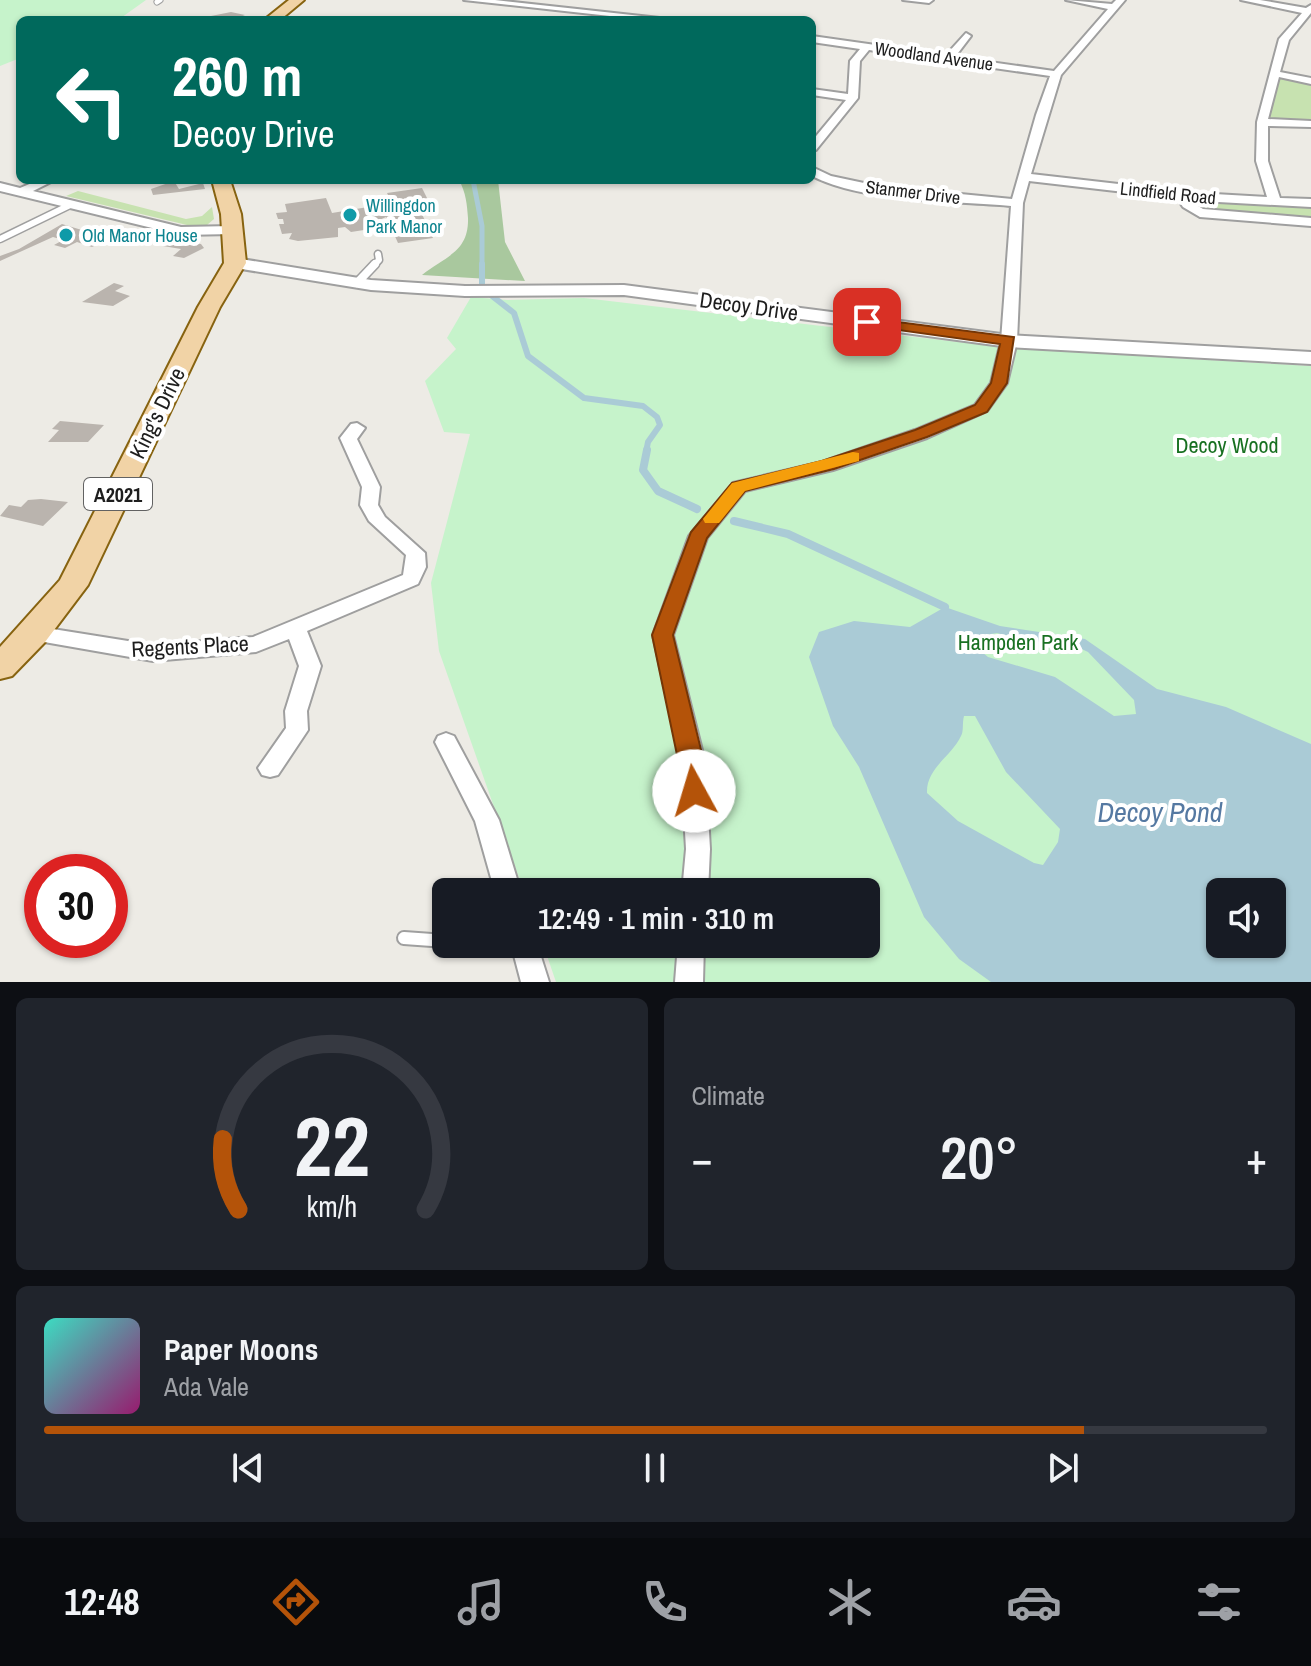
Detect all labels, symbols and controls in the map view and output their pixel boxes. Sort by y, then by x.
street label: Woodland Avenue [873,35,995,77]
text: 260 m [172,38,302,113]
icon: left [40,48,144,152]
text: Decoy Drive [172,110,334,158]
street label: Stanmer Drive [864,174,962,210]
street label: Lindfield Road [1119,176,1217,210]
place label: Willingdon Park Manor [366,193,442,239]
marker: Willingdon Park Manor [341,206,359,224]
place label: Old Manor House [82,223,198,248]
marker: Old Manor House [57,226,75,244]
street label: Decoy Drive [698,284,800,328]
pin [833,288,901,356]
icon: arrive [845,300,889,344]
street label: King's Drive [122,363,192,463]
park label: Decoy Wood [1176,430,1278,460]
road number: A2021 [84,478,152,510]
park label: Hampden Park [958,627,1079,657]
street label: Regents Place [131,628,249,664]
position arrow [652,749,736,833]
water label: Decoy Pond [1097,793,1223,831]
speed limit sign: 30 [24,854,128,958]
map controls [1206,878,1286,958]
button: sound [1206,878,1286,958]
text: 12:49 · 1 min · 310 m [538,898,774,938]
text: Climate [692,1078,765,1113]
text: 22 [294,1090,370,1202]
text: 20° [940,1117,1019,1198]
text: − [692,1128,713,1188]
text: + [1246,1128,1267,1188]
text: km/h [306,1187,357,1226]
text: Paper Moons [164,1329,318,1369]
text: Ada Vale [164,1369,249,1404]
icon: previous [226,1446,270,1490]
icon: pause [633,1446,677,1490]
icon: next [1041,1446,1085,1490]
icon: directions [268,1574,324,1630]
icon: music [453,1574,509,1630]
icon: phone [637,1574,693,1630]
icon: climate [822,1574,878,1630]
icon: car [1006,1574,1062,1630]
icon: filters [1191,1574,1247,1630]
text: 12:48 [64,1578,140,1626]

